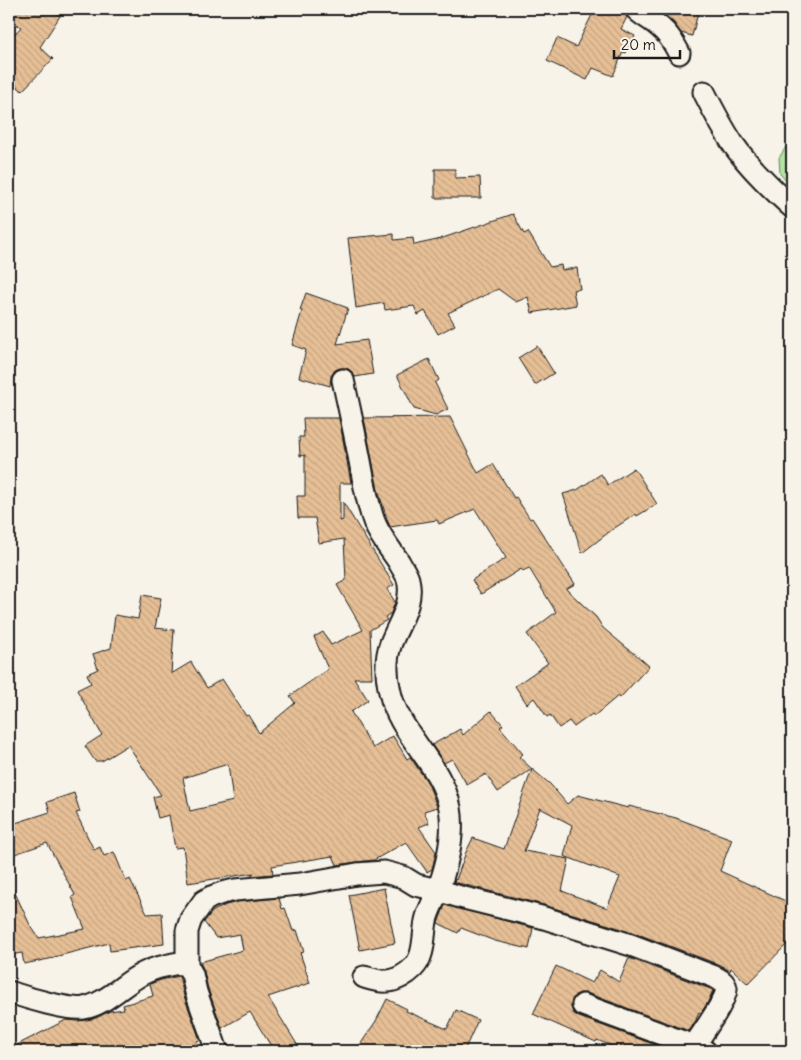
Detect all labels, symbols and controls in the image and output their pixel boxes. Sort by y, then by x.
scale bar [614,28,680,60]
text: 20 m [621,35,656,54]

